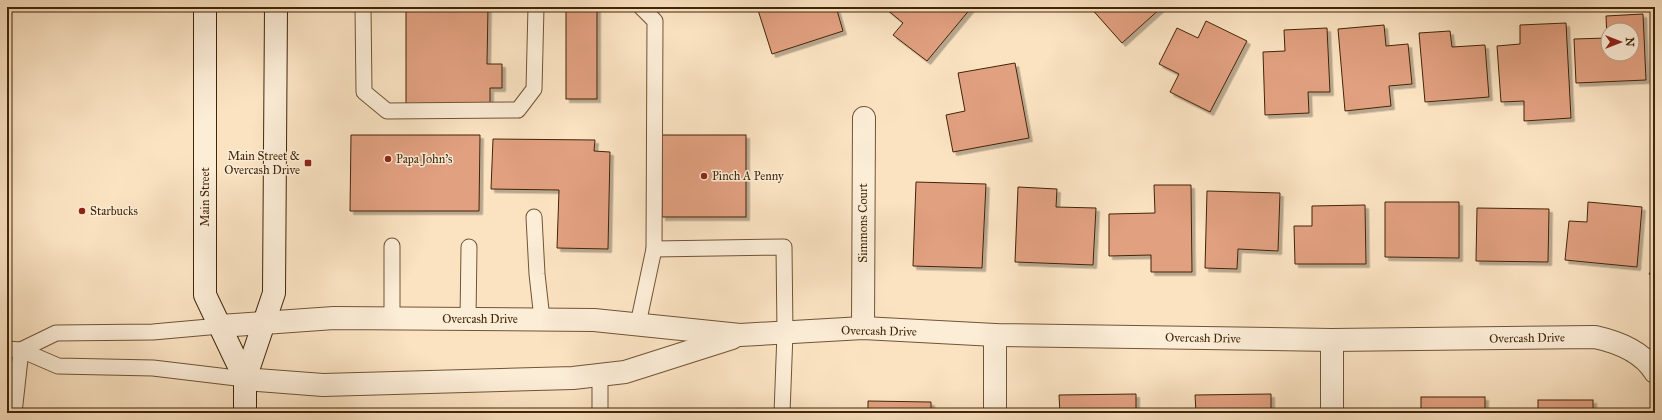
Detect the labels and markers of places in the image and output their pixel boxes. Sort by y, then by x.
place label: Main Street & Overcash Drive [224,149,300,177]
place label: Papa John's [396,152,453,167]
marker: Papa John's [383,154,393,164]
marker: Main Street & Overcash Drive [303,158,313,168]
place label: Pinch A Penny [712,169,784,183]
marker: Pinch A Penny [699,171,709,181]
place label: Starbucks [90,204,138,218]
marker: Starbucks [77,206,87,216]

